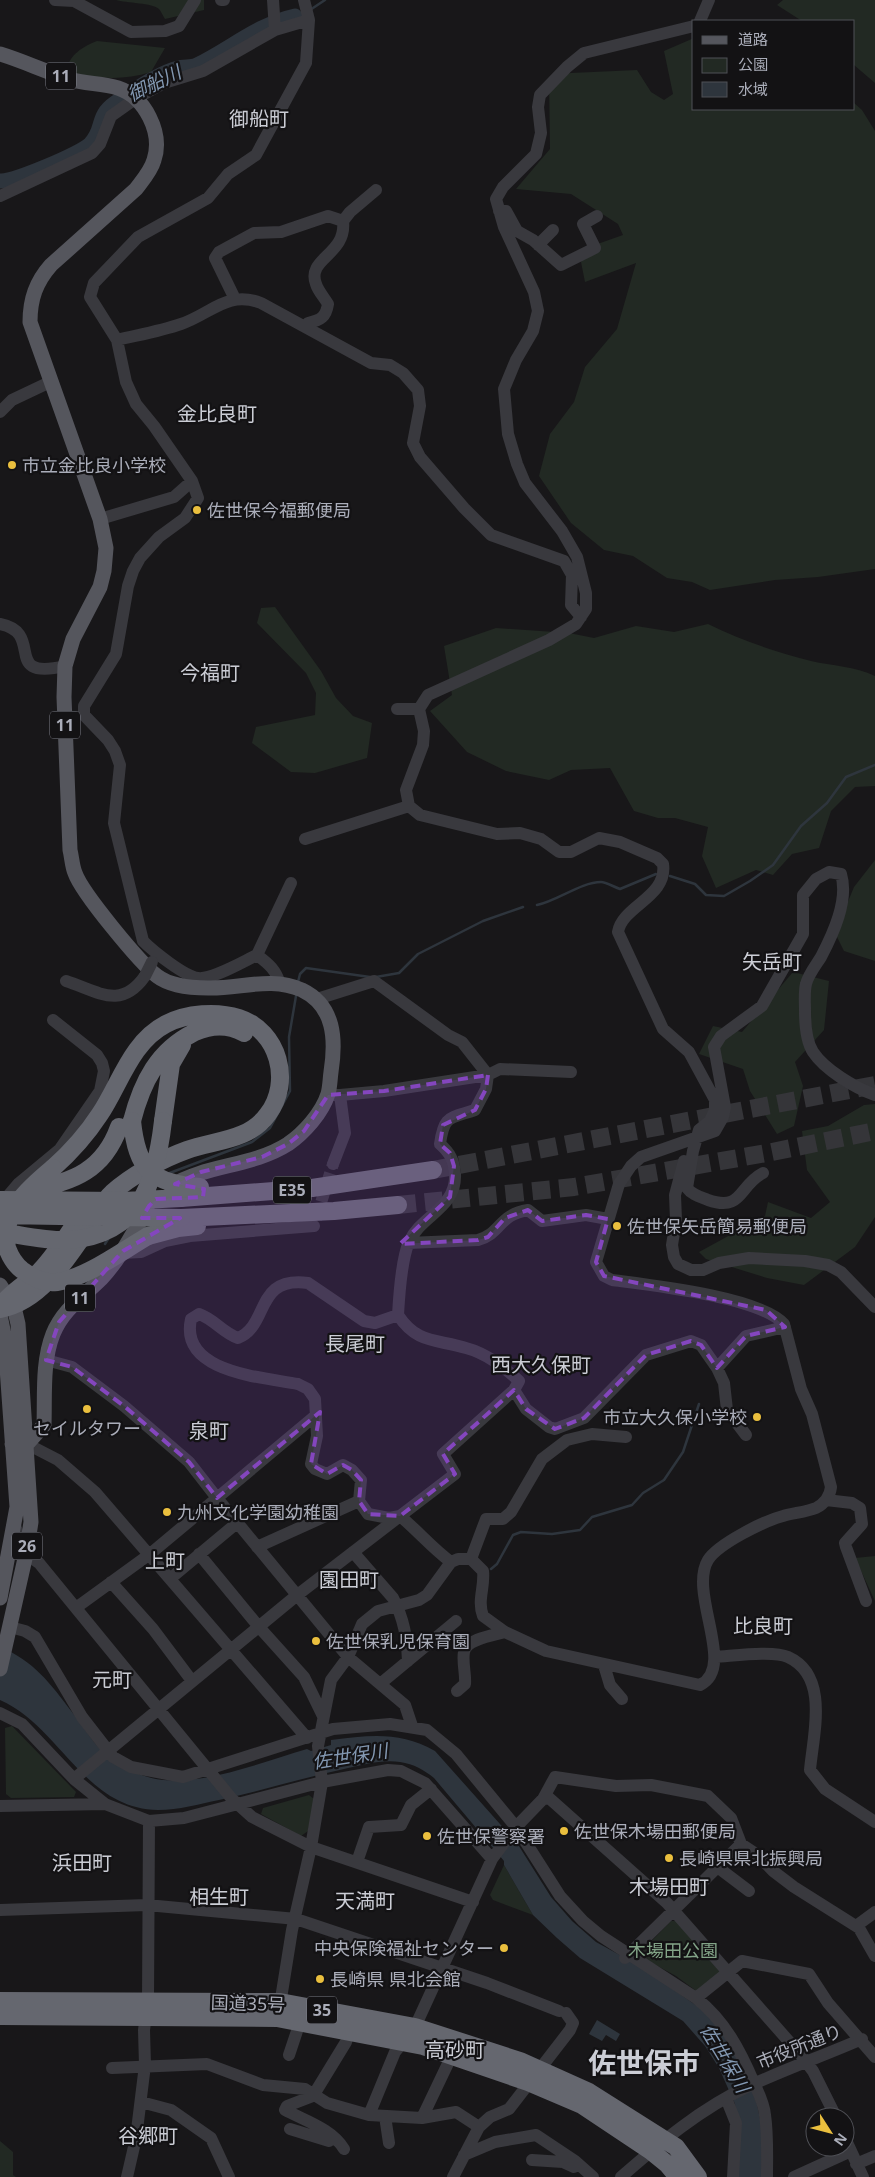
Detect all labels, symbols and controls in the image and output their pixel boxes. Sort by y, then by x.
legend [692,20,855,110]
text: 道路 [738,29,768,49]
text: 公園 [738,54,768,74]
water label: 御船川 [123,58,187,107]
road number: 11 [46,62,76,90]
text: 水域 [738,79,768,99]
district label: 御船町 [229,105,289,132]
district label: 金比良町 [177,400,257,427]
place label: 市立金比良小学校 [22,453,166,477]
marker: 市立金比良小学校 [6,459,18,471]
place label: 佐世保今福郵便局 [207,498,351,522]
marker: 佐世保今福郵便局 [191,504,203,516]
district label: 今福町 [180,659,240,686]
road number: 11 [50,712,80,738]
district label: 矢岳町 [742,948,802,975]
road number: E35 [273,1176,311,1204]
place label: 佐世保矢岳簡易郵便局 [627,1214,807,1238]
marker: 佐世保矢岳簡易郵便局 [611,1220,623,1232]
road number: 11 [65,1285,95,1312]
district label: 長尾町 [325,1330,385,1357]
district label: 西大久保町 [491,1351,591,1378]
marker: セイルタワー [81,1403,93,1415]
place label: 市立大久保小学校 [603,1405,747,1429]
marker: 市立大久保小学校 [751,1411,763,1423]
place label: セイルタワー [33,1416,141,1440]
district label: 泉町 [189,1417,229,1444]
place label: 九州文化学園幼稚園 [177,1500,339,1524]
marker: 九州文化学園幼稚園 [161,1506,173,1518]
road number: 26 [12,1532,42,1560]
district label: 上町 [145,1547,185,1574]
district label: 園田町 [319,1566,379,1593]
district label: 比良町 [733,1612,793,1639]
place label: 佐世保乳児保育園 [326,1629,470,1653]
marker: 佐世保乳児保育園 [310,1635,322,1647]
district label: 元町 [92,1666,132,1693]
water label: 佐世保川 [310,1737,392,1775]
place label: 佐世保木場田郵便局 [574,1819,736,1843]
place label: 佐世保警察署 [437,1824,545,1848]
marker: 佐世保木場田郵便局 [558,1825,570,1837]
marker: 佐世保警察署 [421,1830,433,1842]
place label: 長崎県県北振興局 [679,1846,823,1870]
district label: 浜田町 [52,1849,112,1876]
marker: 長崎県県北振興局 [663,1852,675,1864]
district label: 木場田町 [629,1873,709,1900]
district label: 相生町 [189,1883,249,1910]
district label: 天満町 [335,1887,395,1914]
place label: 中央保険福祉センター [314,1936,494,1960]
park label: 木場田公園 [628,1938,718,1962]
marker: 中央保険福祉センター [498,1942,510,1954]
place label: 長崎県 県北会館 [330,1967,461,1991]
marker: 長崎県 県北会館 [314,1973,326,1985]
street label: 国道35号 [210,1990,286,2016]
road number: 35 [307,1996,337,2024]
street label: 市役所通り [753,2018,845,2074]
water label: 佐世保川 [694,2019,757,2099]
district label: 高砂町 [425,2036,485,2063]
district label: 佐世保市 [588,2043,700,2081]
north arrow [805,2107,855,2157]
district label: 谷郷町 [118,2122,178,2149]
text: N [830,2130,852,2150]

